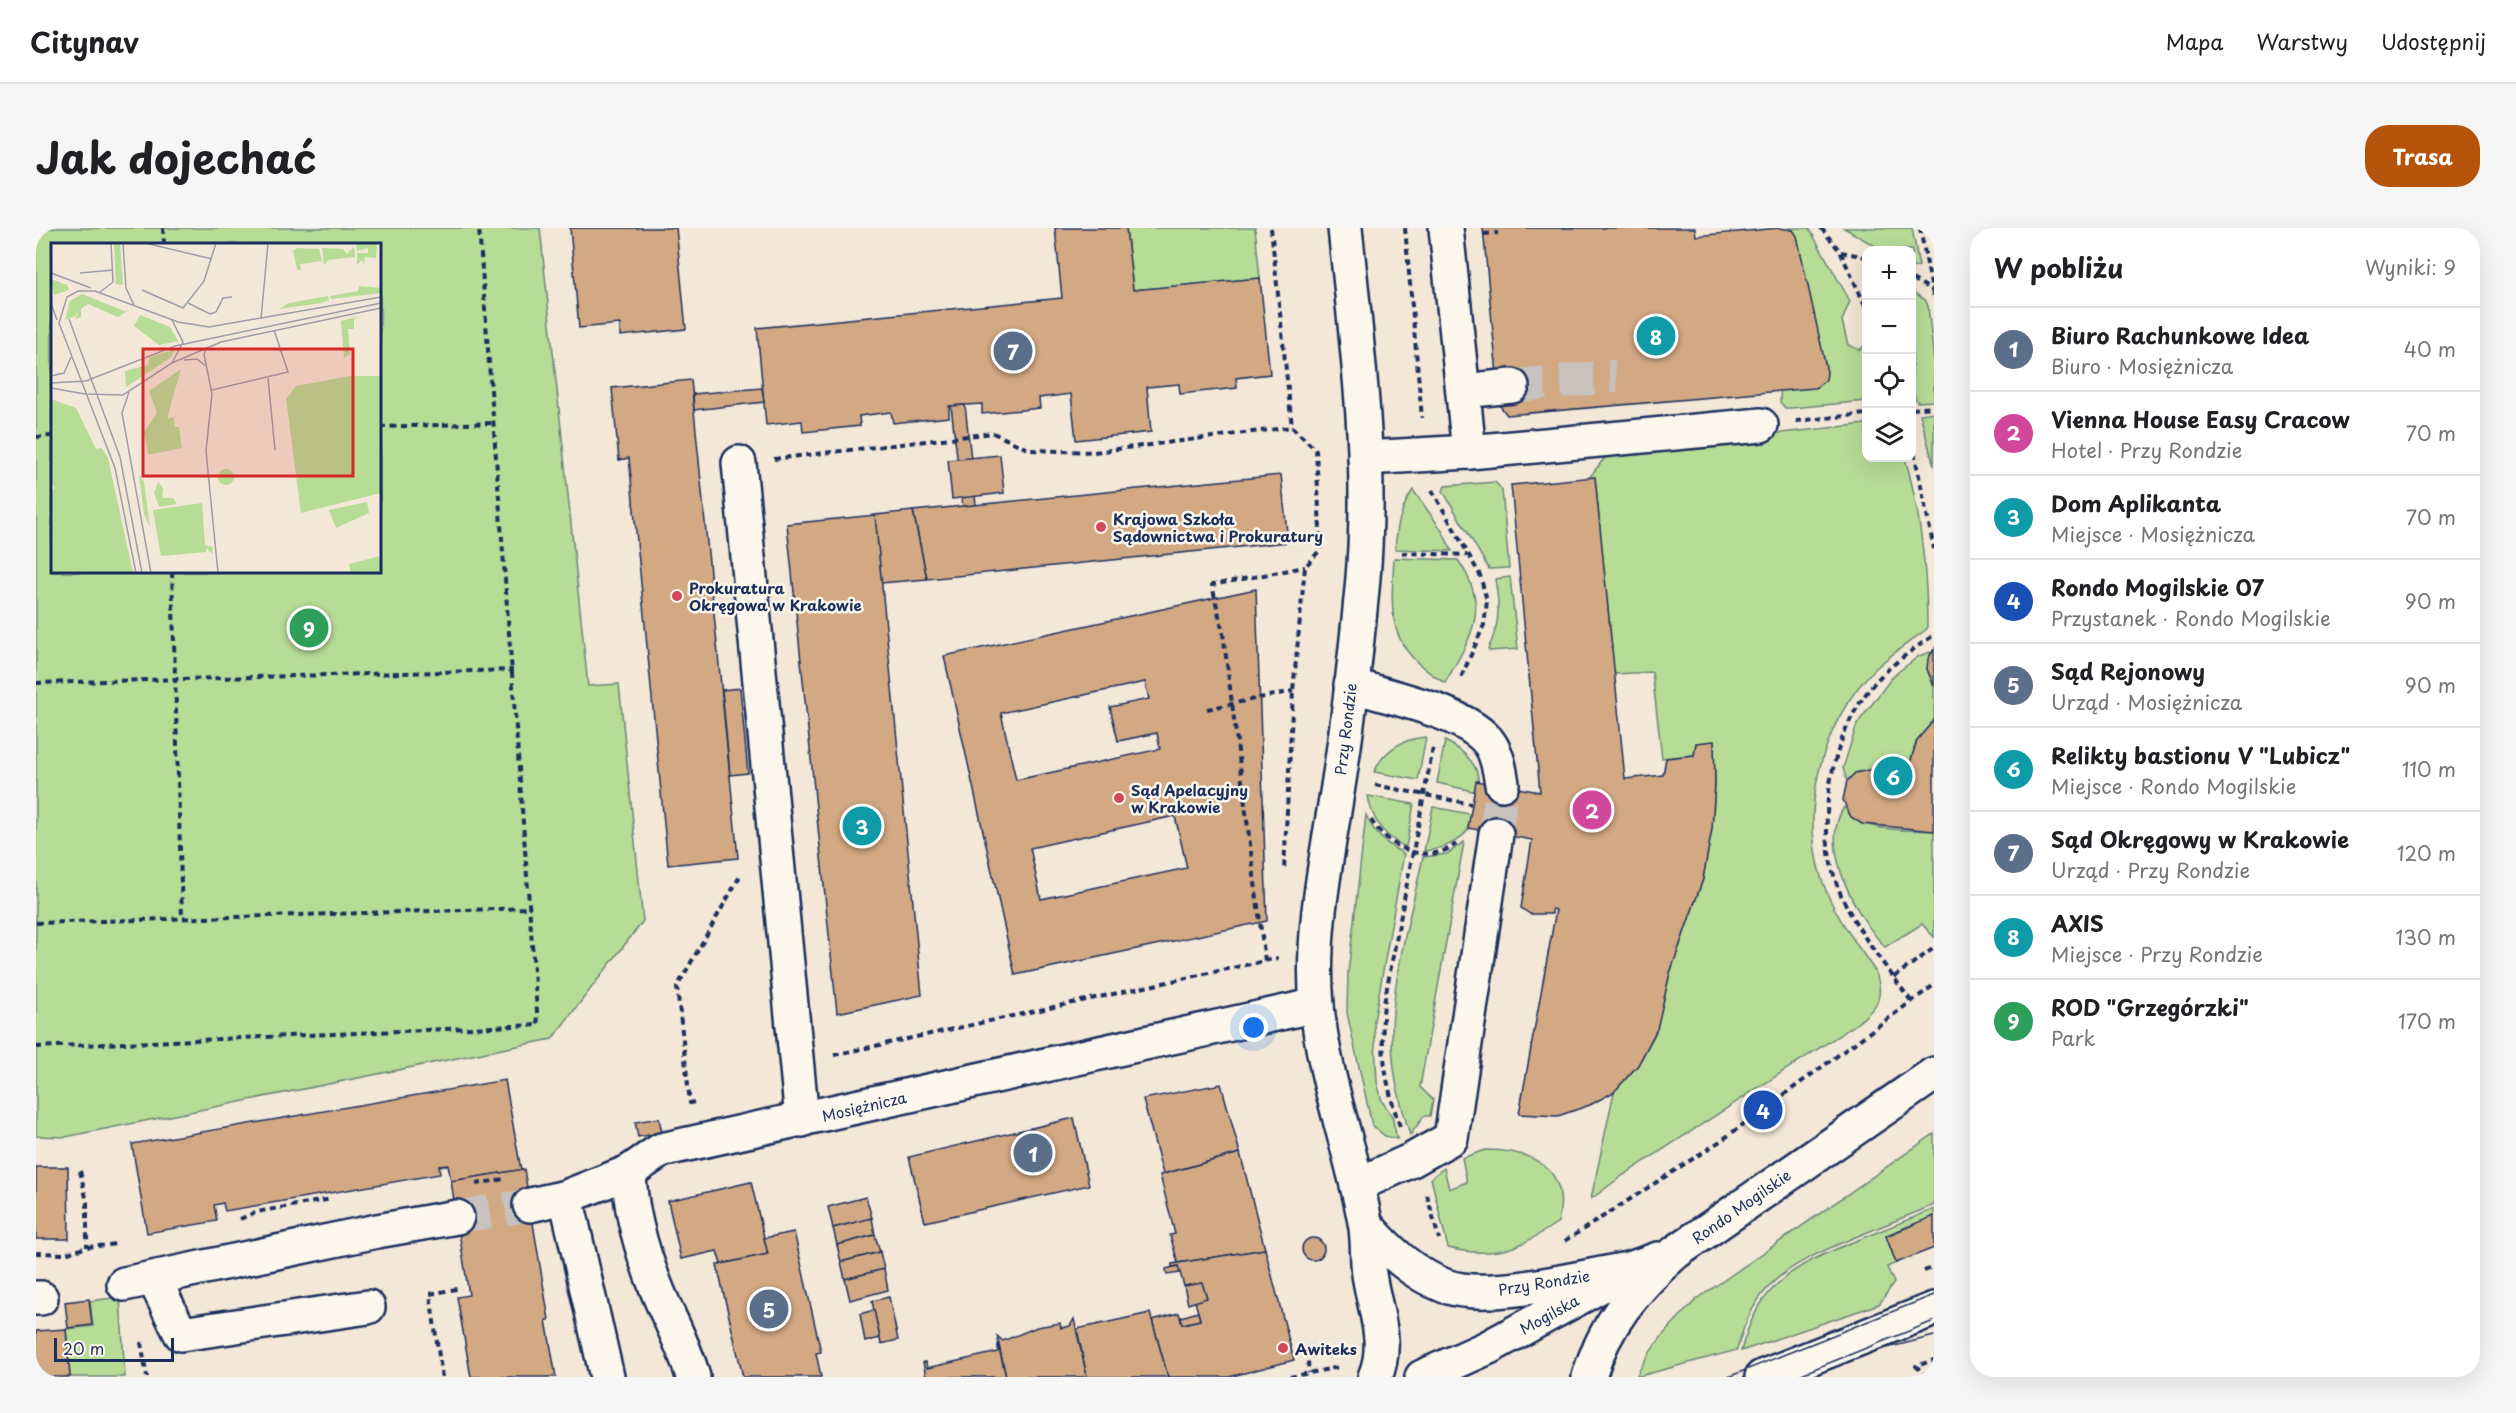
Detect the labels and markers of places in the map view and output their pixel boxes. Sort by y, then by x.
pin: 8 [1636,314,1676,358]
pin: 7 [994,328,1032,374]
place label: Krajowa Szkoła Sądownictwa i Prokuratury [1113,507,1323,547]
marker: Krajowa Szkoła Sądownictwa i Prokuratury [1094,520,1108,534]
place label: Prokuratura Okręgowa w Krakowie [689,576,862,616]
marker: Prokuratura Okręgowa w Krakowie [670,589,684,603]
pin: 9 [290,606,328,650]
pin: 6 [1874,754,1912,798]
place label: Sąd Apelacyjny w Krakowie [1131,778,1248,818]
pin: 2 [1572,788,1612,832]
marker: Sąd Apelacyjny w Krakowie [1112,791,1126,805]
pin: 3 [842,804,882,848]
pin: 4 [1744,1088,1782,1132]
pin: 1 [1014,1130,1052,1176]
pin: 5 [750,1286,788,1332]
place label: Awiteks [1295,1337,1357,1360]
marker: Awiteks [1276,1341,1290,1355]

